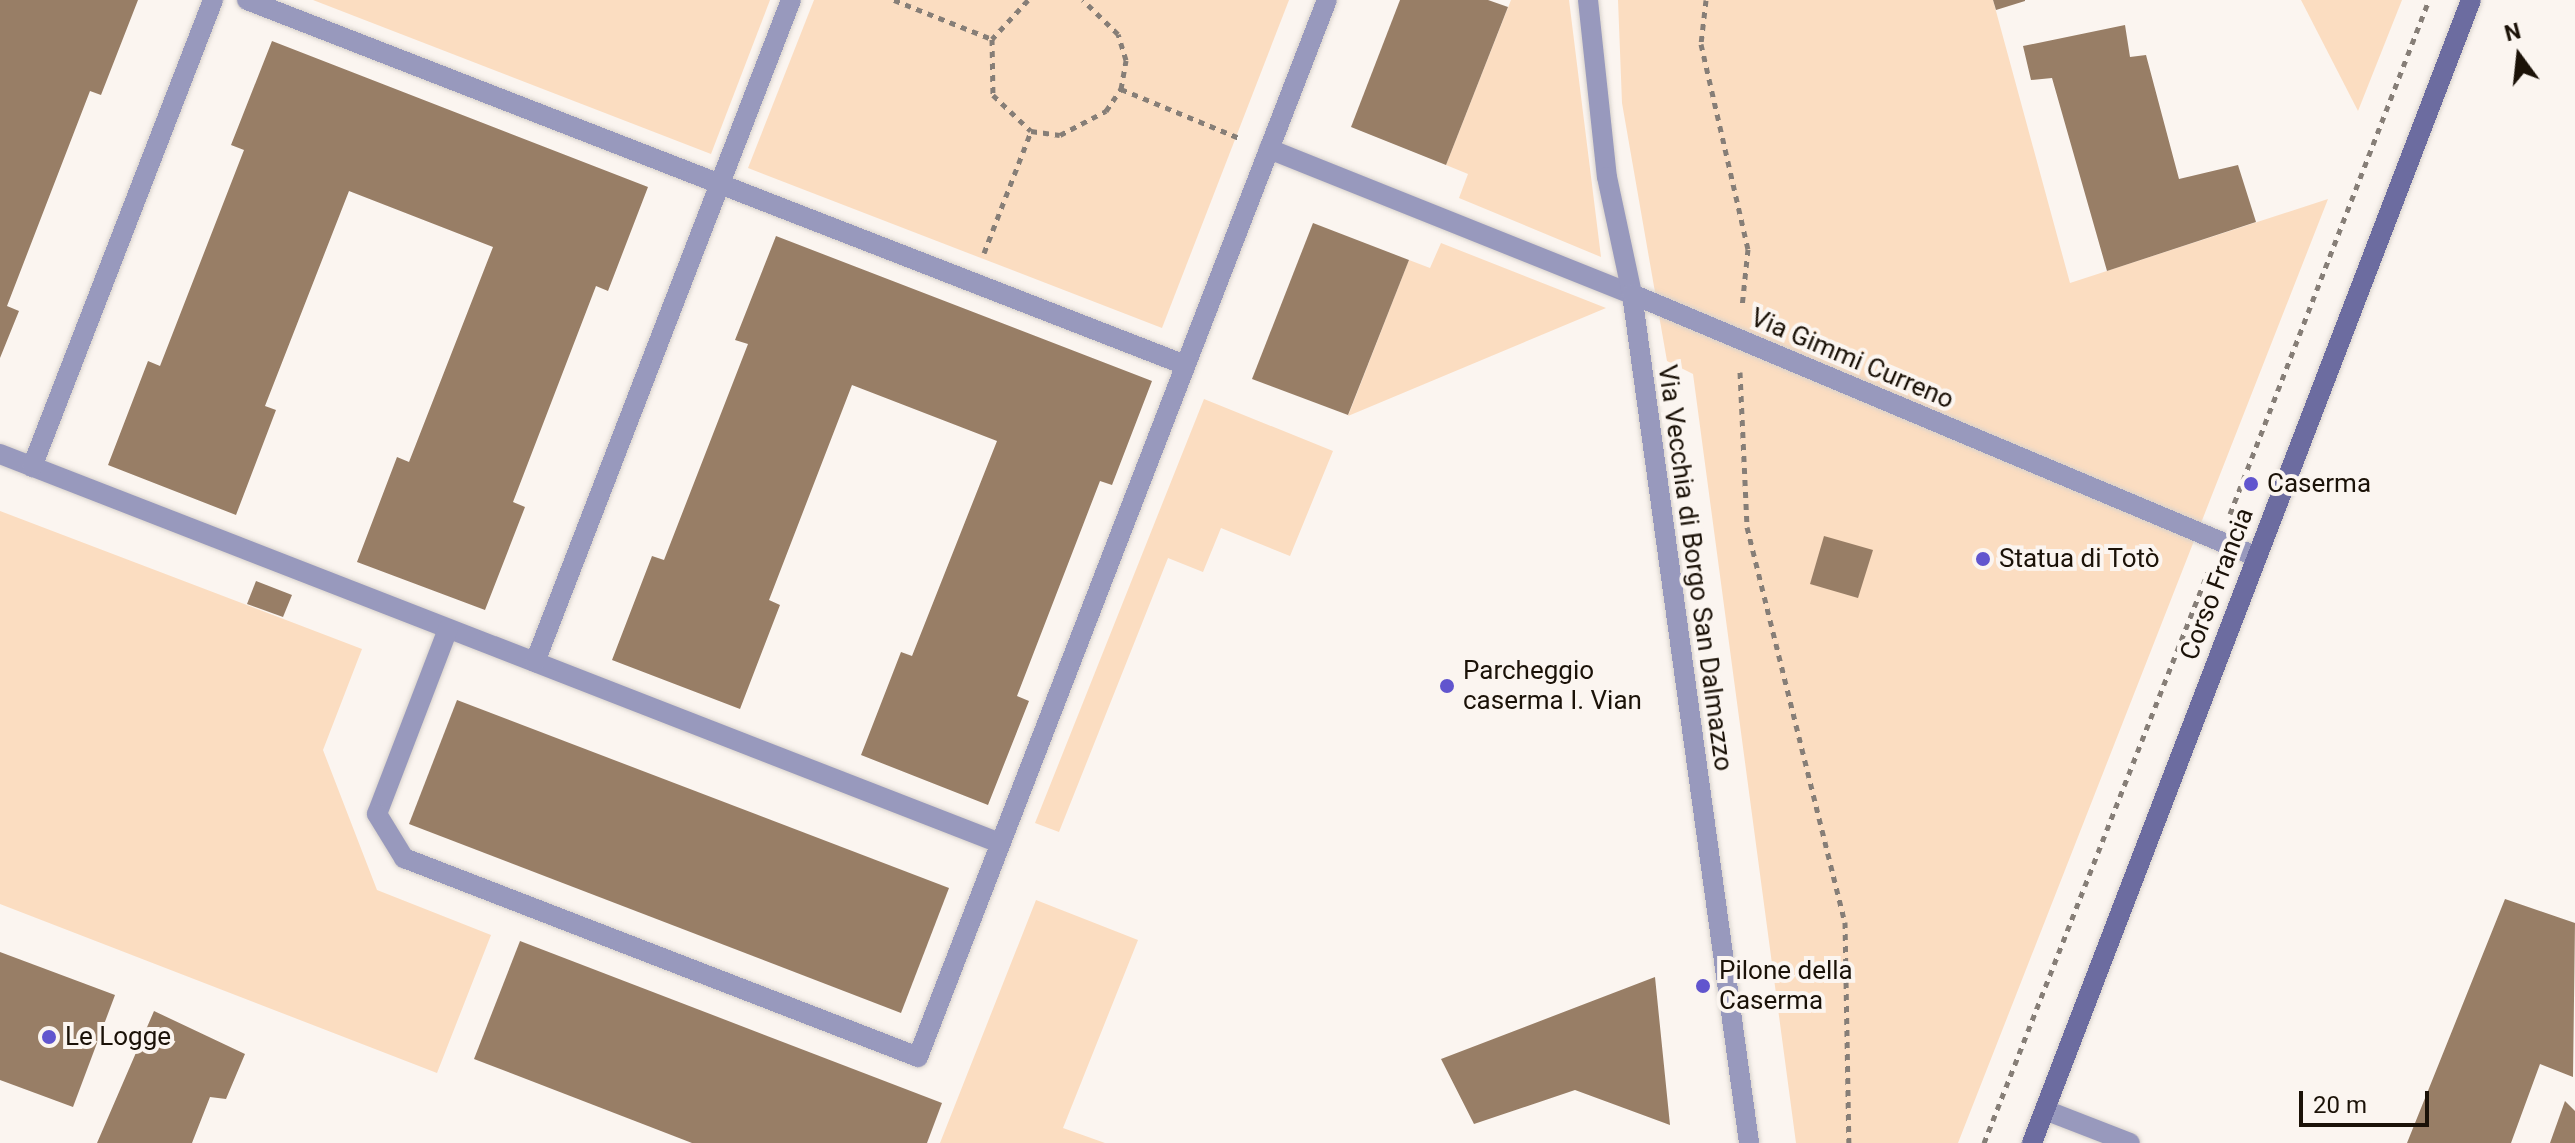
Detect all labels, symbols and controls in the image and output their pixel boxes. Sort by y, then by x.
north arrow [2479,16,2559,96]
text: N [2502,18,2523,46]
street label: Via Gimmi Curreno [1746,302,1958,416]
street label: Via Vecchia di Borgo San Dalmazzo [1651,363,1739,773]
place label: Caserma [2267,468,2371,500]
marker: Caserma [2242,475,2260,493]
street label: Corso Francia [2174,504,2260,664]
place label: Statua di Totò [1999,543,2160,575]
marker: Statua di Totò [1974,550,1992,568]
place label: Parcheggio caserma I. Vian [1463,655,1642,716]
marker: Parcheggio caserma I. Vian [1438,677,1456,695]
place label: Pilone della Caserma [1719,955,1853,1016]
marker: Pilone della Caserma [1694,977,1712,995]
place label: Le Logge [65,1021,171,1053]
marker: Le Logge [40,1028,58,1046]
scale bar [2303,1075,2433,1125]
text: 20 m [2313,1091,2367,1119]

